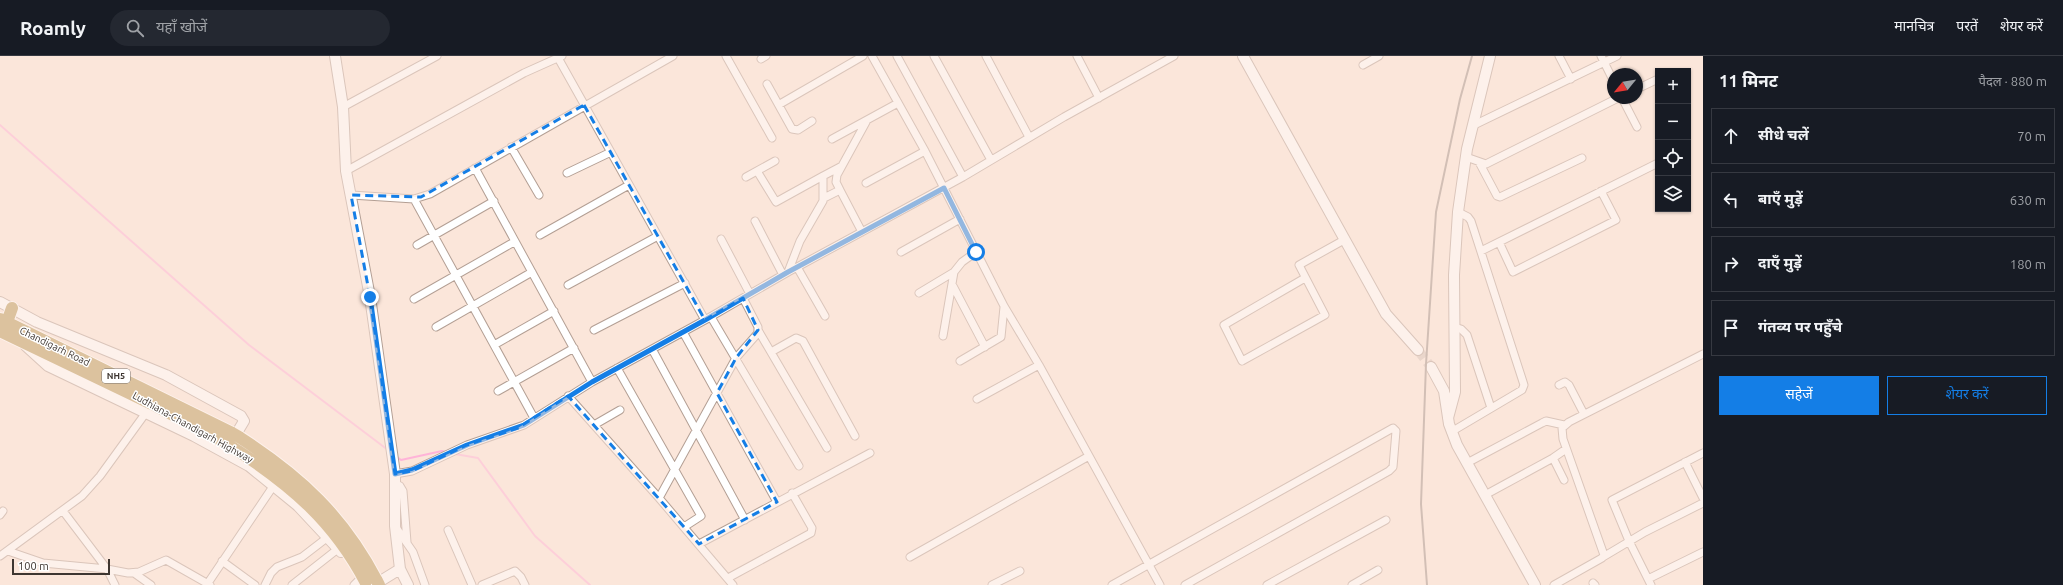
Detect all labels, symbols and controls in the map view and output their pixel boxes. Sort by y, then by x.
search box [110,10,390,46]
text: Roamly [20,17,86,39]
icon: search [124,17,146,39]
text: यहाँ खोजें [156,18,207,35]
text: मानचित्र [1894,18,1934,34]
text: परतें [1956,18,1978,34]
text: शेयर करें [2000,18,2043,34]
north arrow [1607,68,1643,104]
map controls [1655,68,1691,212]
button: + [1655,68,1691,104]
text: 11 मिनट [1719,71,1778,90]
text: पैदल · 880 m [1979,74,2047,88]
button: − [1655,104,1691,140]
icon: ahead [1720,125,1742,147]
text: सीधे चलें [1758,126,1809,143]
text: 70 m [2017,129,2046,143]
button: locate [1655,140,1691,176]
button: layers [1655,176,1691,212]
icon: left [1720,189,1742,211]
text: बाएँ मुड़ें [1758,190,1803,207]
text: 630 m [2010,193,2046,207]
route start [967,243,985,261]
icon: right [1720,253,1742,275]
text: दाएँ मुड़ें [1758,254,1802,271]
text: 180 m [2010,257,2046,271]
route end [361,288,379,306]
icon: arrive [1720,317,1742,339]
text: गंतव्य पर पहुँचे [1758,318,1842,335]
street label: Chandigarh Road [18,325,92,368]
road number: NH5 [102,369,130,383]
button: सहेजें [1719,376,1879,415]
button: शेयर करें [1887,376,2047,415]
street label: Ludhiana-Chandigarh Highway [131,390,255,465]
scale bar [12,557,110,576]
text: 100 m [18,560,49,572]

